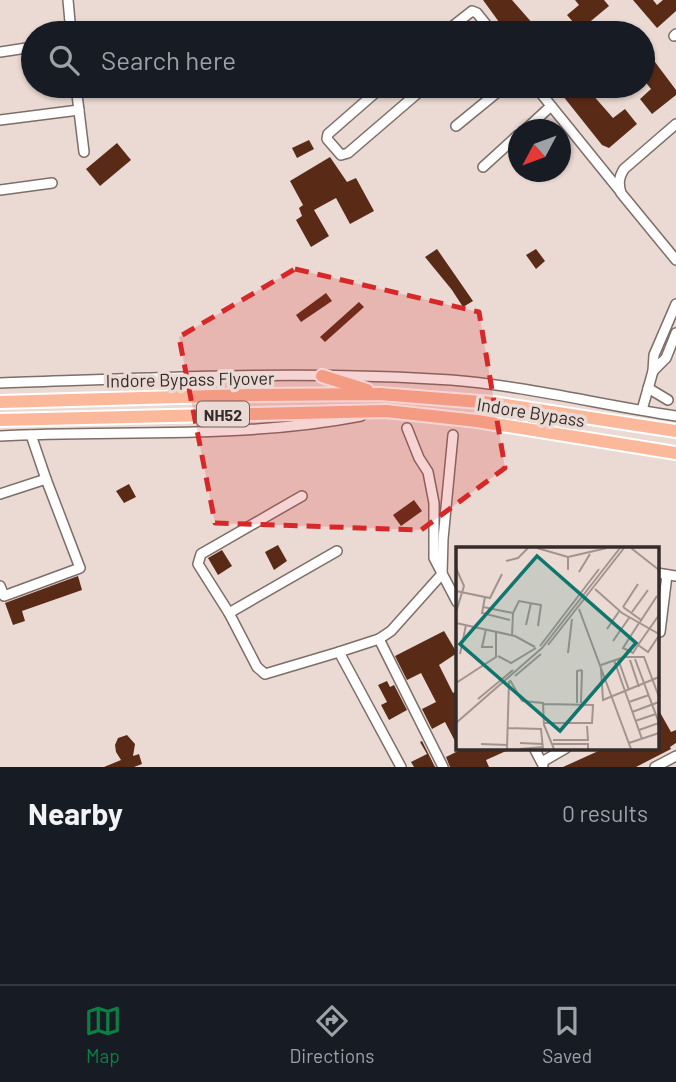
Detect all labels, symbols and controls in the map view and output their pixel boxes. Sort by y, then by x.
search box [21,21,655,98]
icon: search [45,41,83,79]
text: Search here [101,44,236,75]
north arrow [508,119,571,182]
street label: Indore Bypass Flyover [105,367,275,391]
street label: Indore Bypass [475,393,587,431]
road number: NH52 [197,402,249,426]
inset map [456,547,658,750]
text: Nearby [28,795,123,831]
text: 0 results [562,799,648,827]
tab: Map [84,1002,122,1067]
tab: Directions [290,1002,375,1067]
tab: Saved [542,1002,592,1067]

